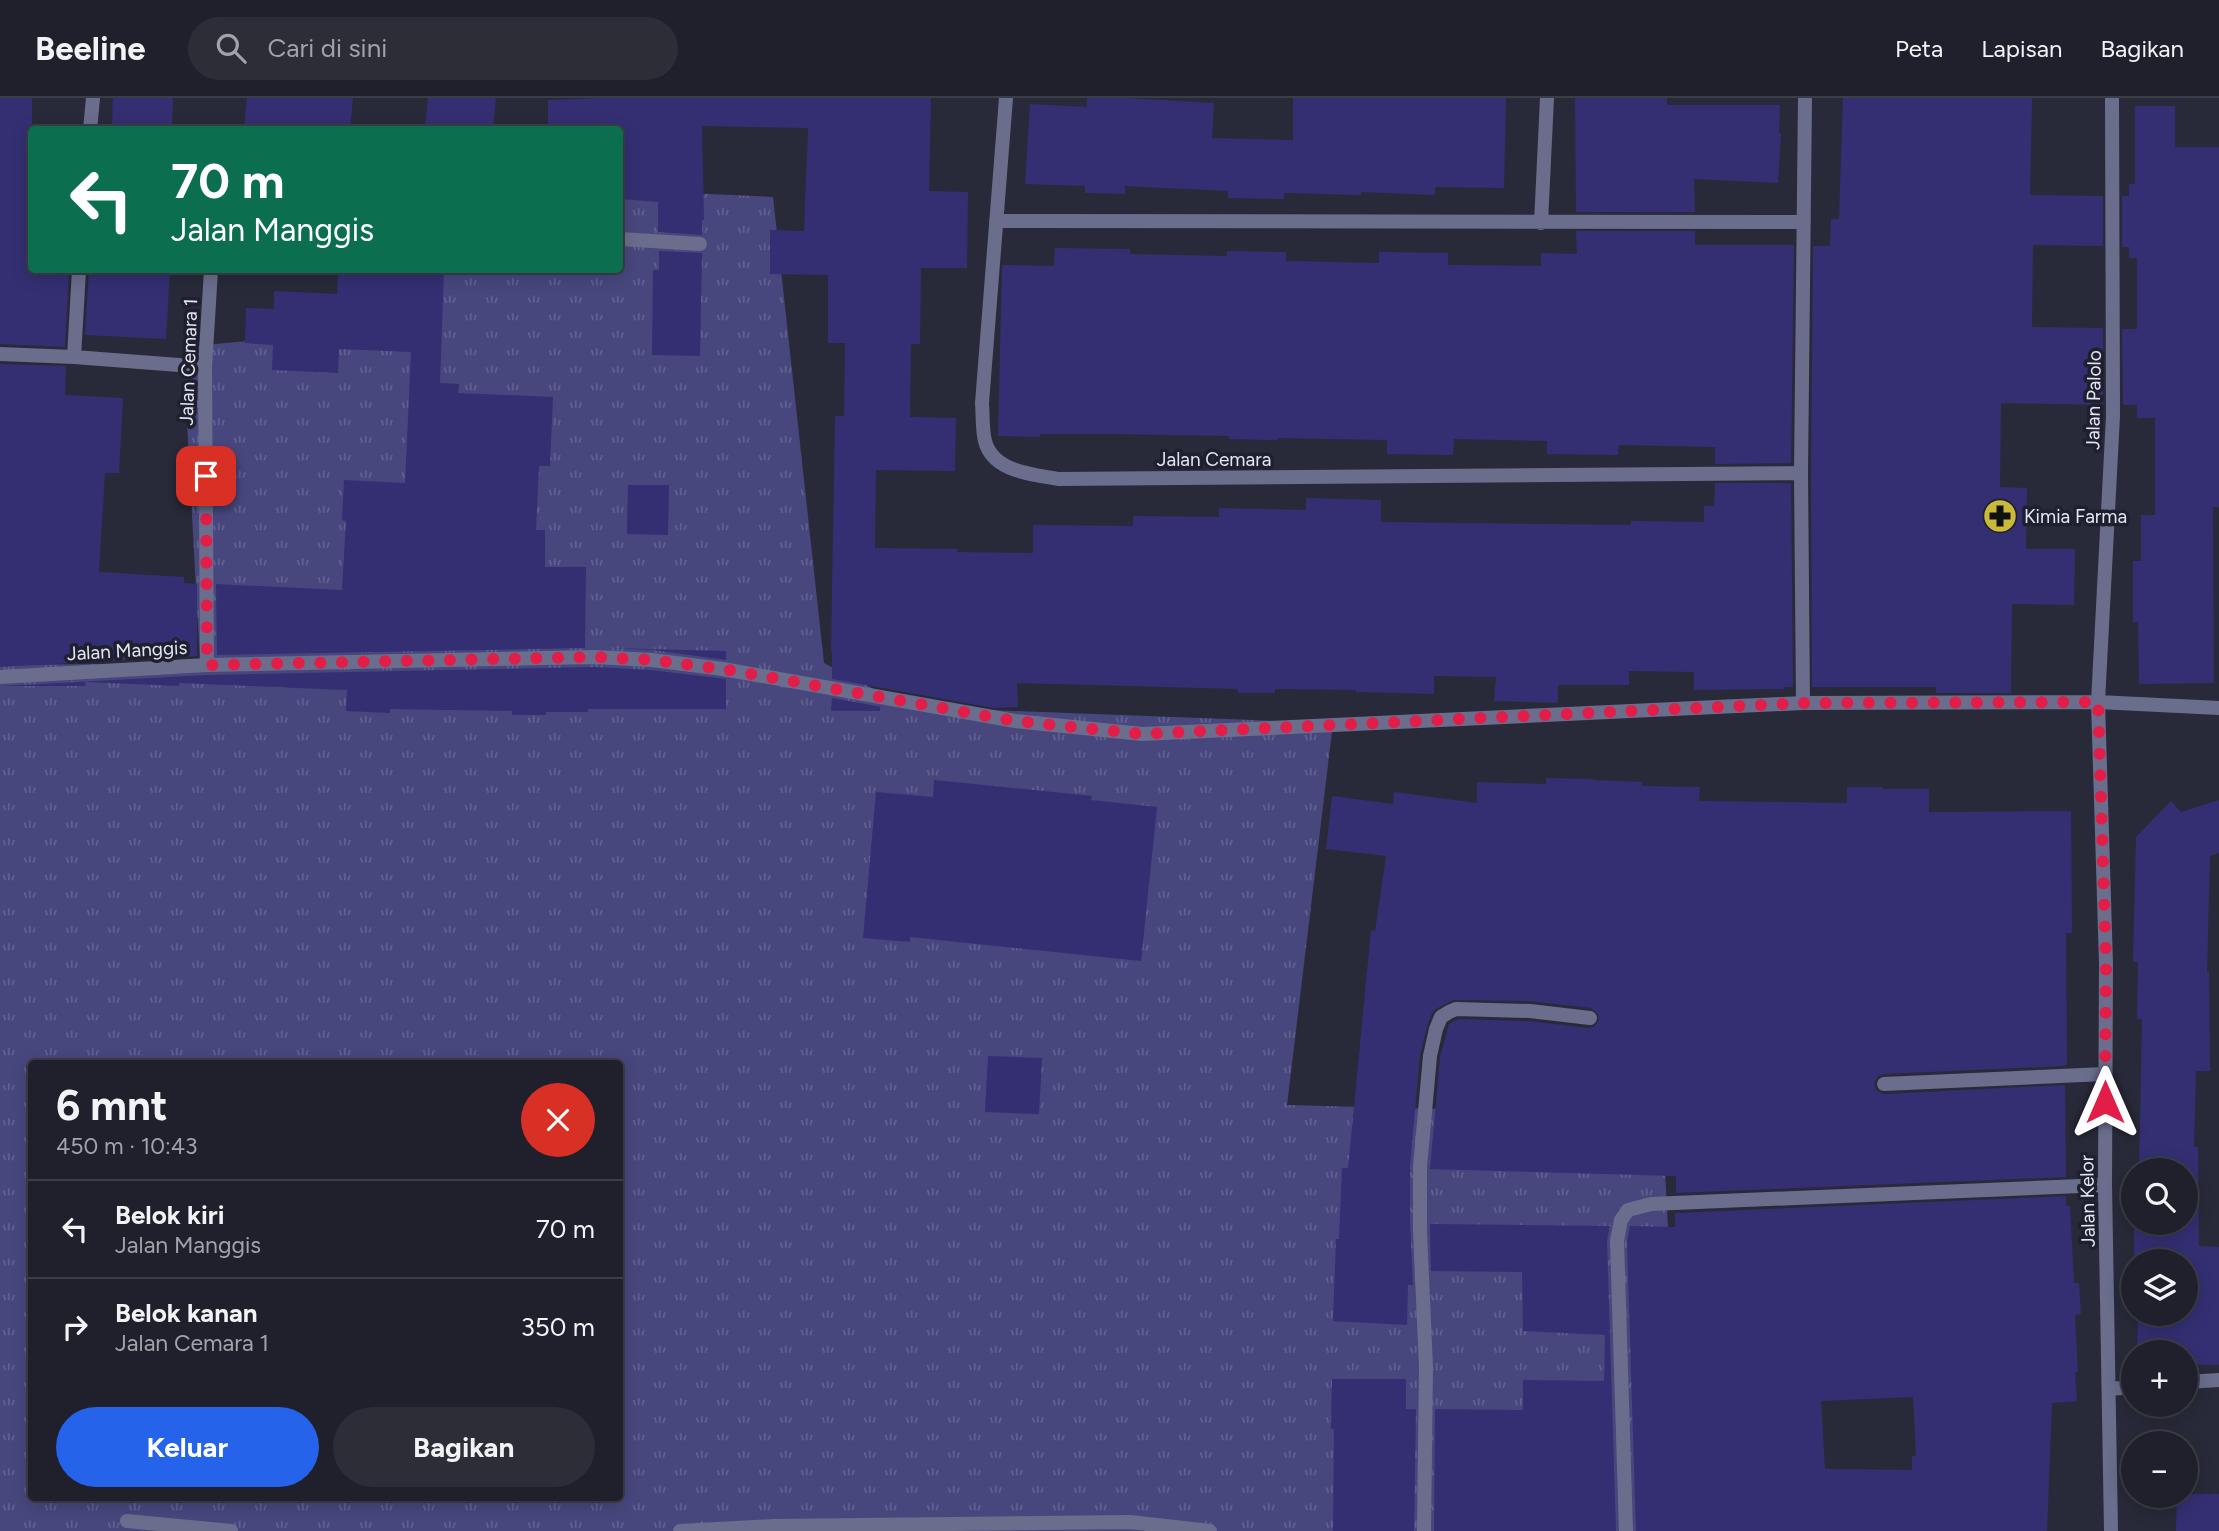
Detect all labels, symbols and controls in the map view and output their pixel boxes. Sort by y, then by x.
search box [188,17,678,80]
text: Beeline [35,29,146,68]
icon: search [212,29,250,67]
text: Cari di sini [268,32,387,64]
text: Peta [1895,34,1943,63]
text: Lapisan [1981,34,2062,63]
text: Bagikan [2100,34,2184,63]
text: 70 m [171,151,284,210]
icon: left [56,154,147,245]
text: Jalan Manggis [171,211,374,249]
street label: Jalan Cemara 1 [175,298,202,426]
street label: Jalan Palolo [2081,350,2106,450]
pin [176,446,236,506]
street label: Jalan Cemara [1157,448,1271,471]
icon: arrive [187,457,225,495]
pharmacy icon: Kimia Farma [1981,497,2019,535]
place label: Kimia Farma [2024,505,2127,528]
street label: Jalan Manggis [66,636,188,665]
position arrow [2068,1065,2142,1139]
text: 6 mnt [56,1080,168,1131]
button: close [521,1083,595,1157]
text: 450 m · 10:43 [56,1132,198,1160]
street label: Jalan Kelor [2075,1154,2100,1247]
map controls [2121,1158,2198,1508]
button: search [2121,1158,2198,1235]
text: Belok kiri [115,1199,224,1231]
icon: left [56,1210,94,1248]
text: 70 m [536,1213,595,1245]
text: Jalan Manggis [115,1231,261,1259]
button: layers [2121,1249,2198,1326]
text: Belok kanan [115,1297,258,1329]
icon: right [56,1308,94,1346]
text: 350 m [521,1311,595,1343]
text: Jalan Cemara 1 [115,1329,269,1357]
button: + [2121,1340,2198,1417]
button: Keluar [56,1407,319,1487]
button: Bagikan [333,1407,595,1487]
button: − [2121,1431,2198,1508]

